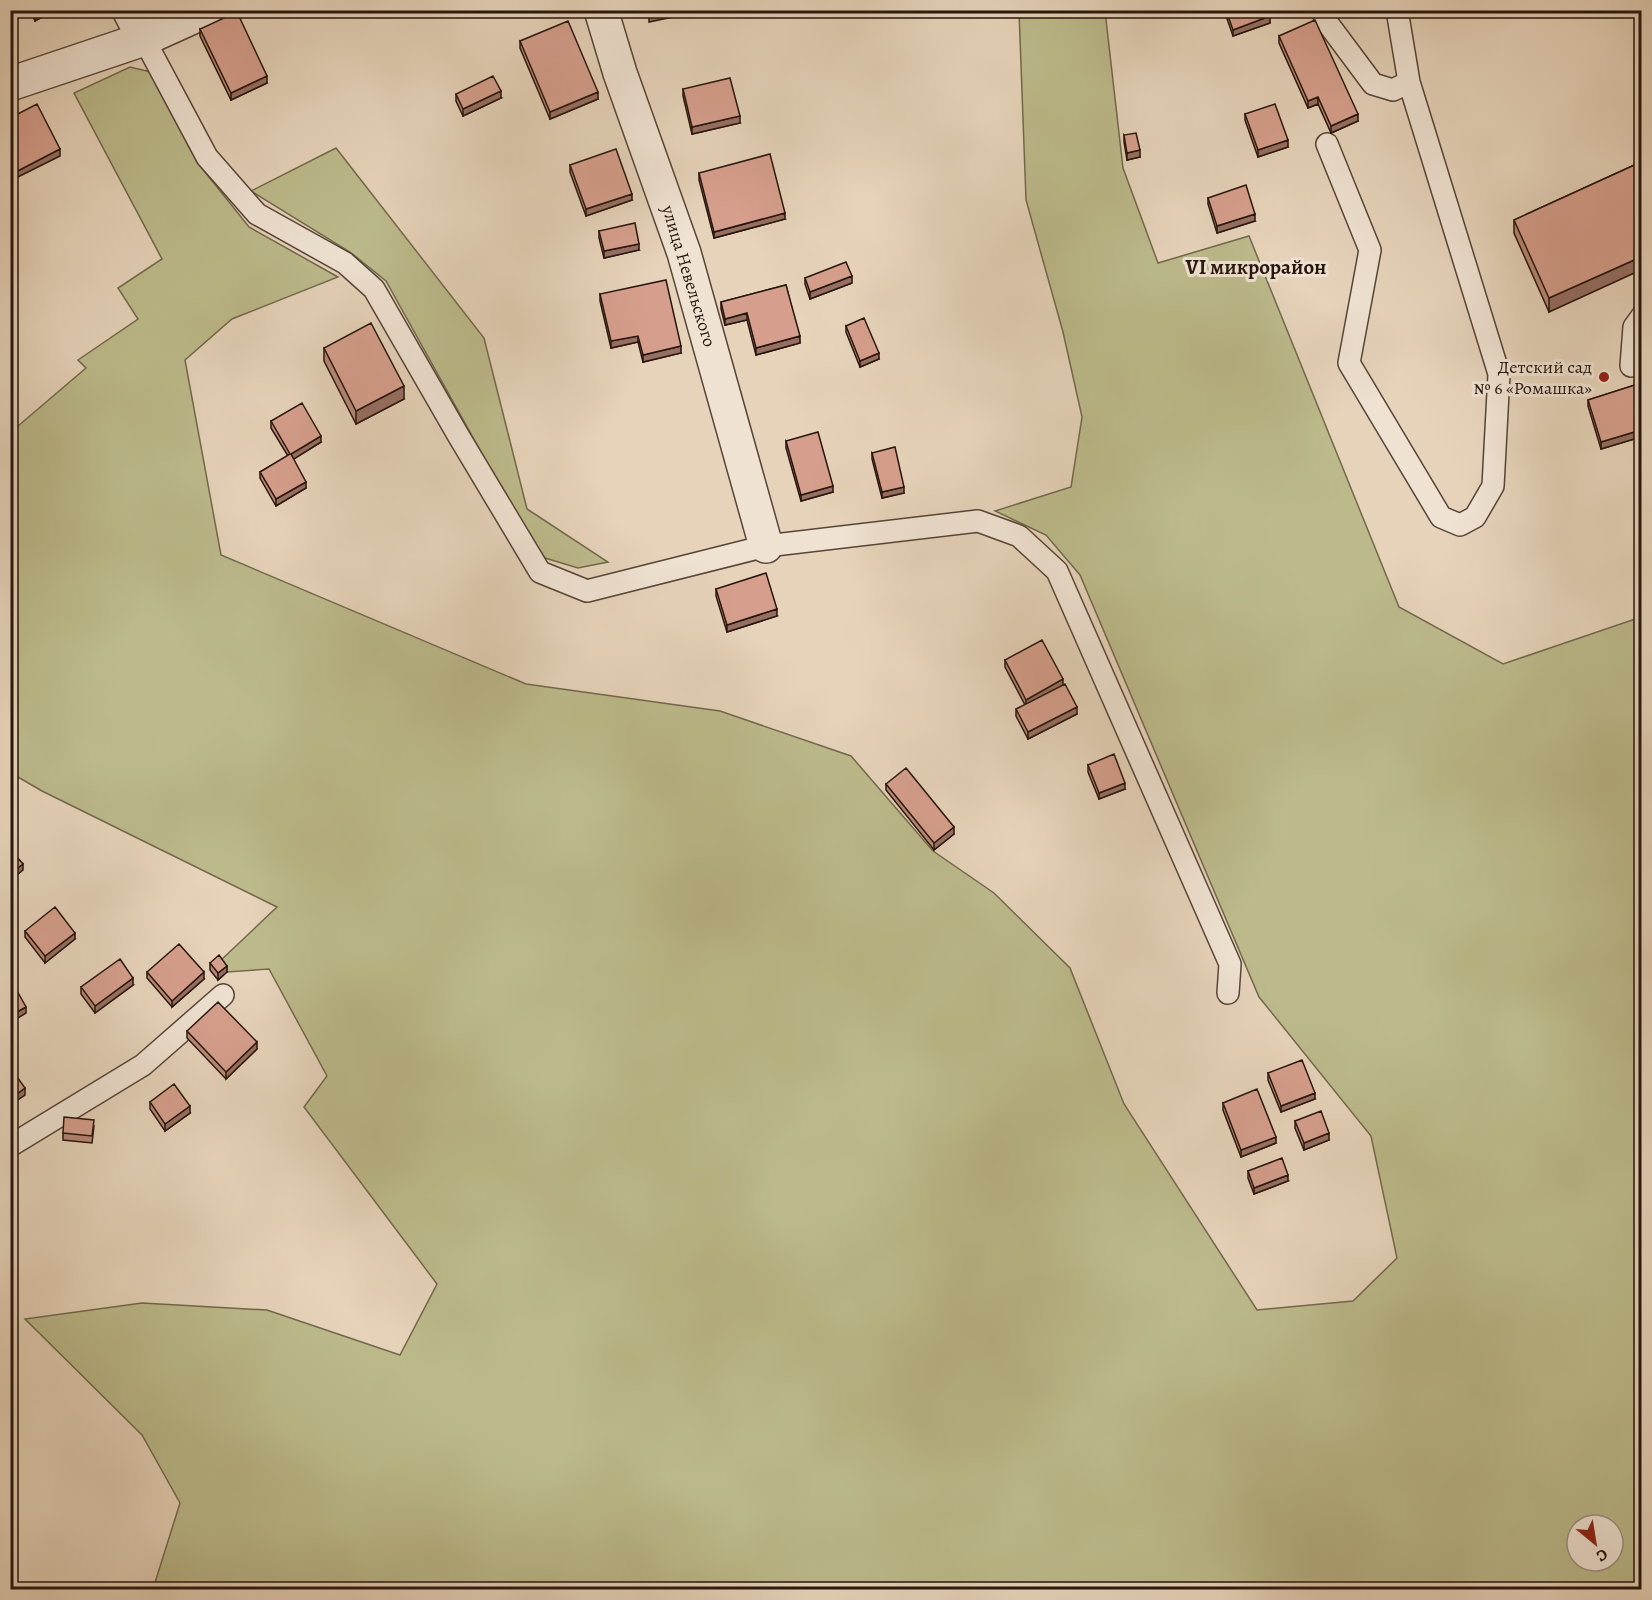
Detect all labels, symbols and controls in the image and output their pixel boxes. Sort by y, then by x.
street label: улица Невельского [656,201,722,350]
district label: VI микрорайон [1185,253,1326,281]
place label: Детский сад № 6 «Ромашка» [1473,355,1592,400]
marker: Детский сад № 6 «Ромашка» [1597,370,1611,384]
north arrow [1565,1513,1625,1573]
text: С [1592,1543,1612,1567]

